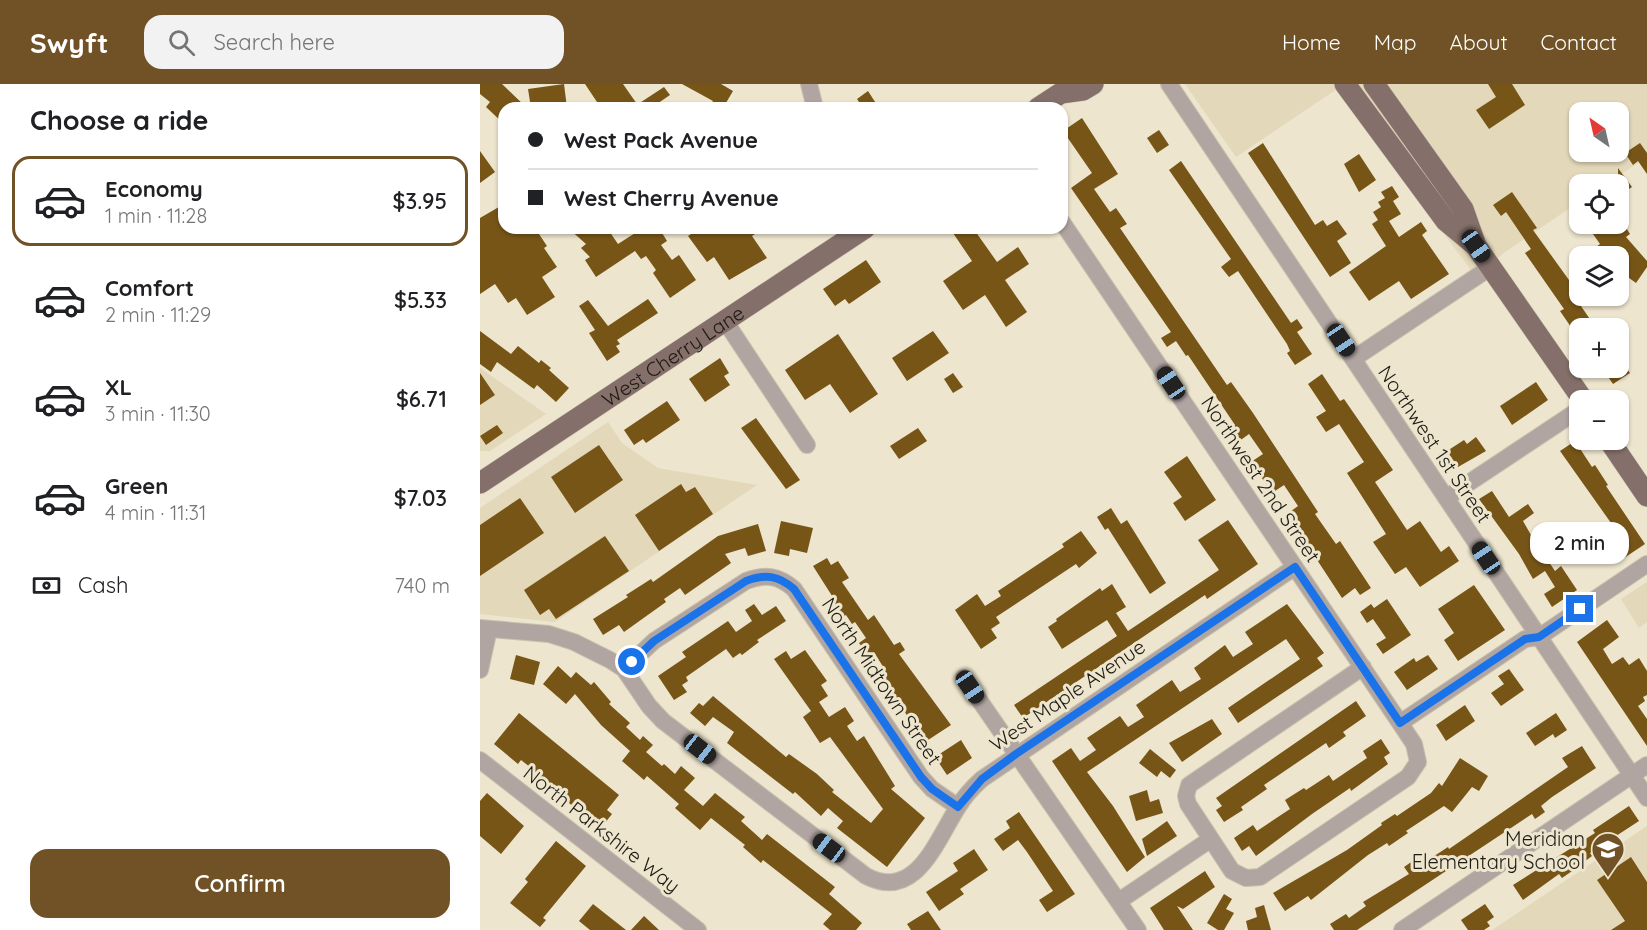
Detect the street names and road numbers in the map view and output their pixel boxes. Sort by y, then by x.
street label: West Cherry Lane [597,299,749,412]
street label: Northwest 1st Street [1373,361,1497,527]
street label: Northwest 2nd Street [1196,391,1326,567]
street label: North Midtown Street [817,593,947,770]
street label: West Maple Avenue [984,634,1150,756]
street label: North Parkshire Way [519,760,685,898]

